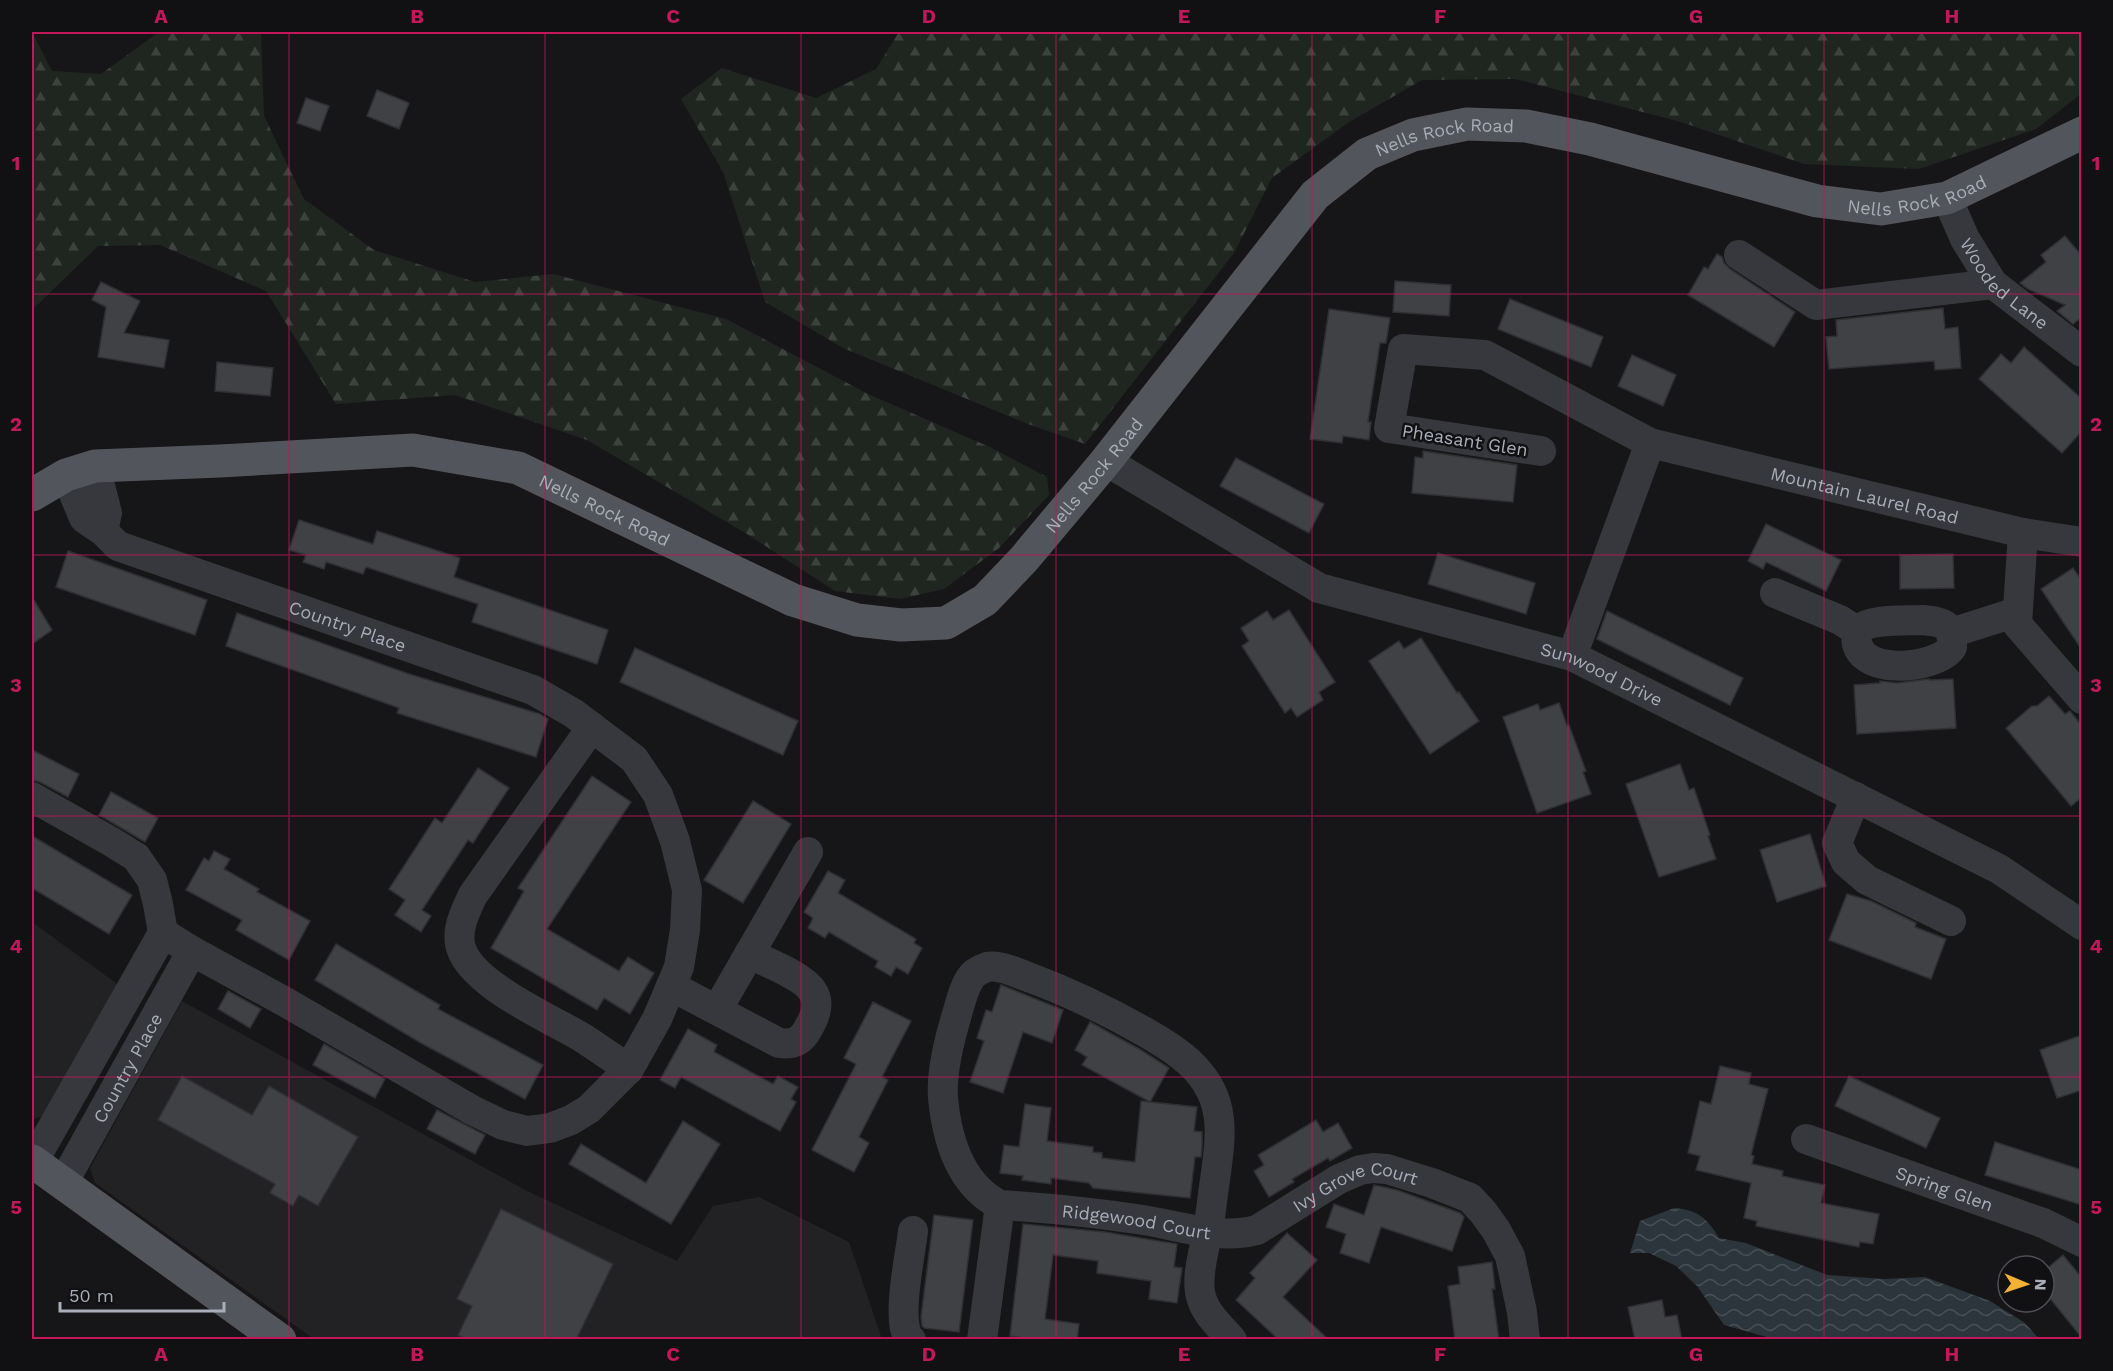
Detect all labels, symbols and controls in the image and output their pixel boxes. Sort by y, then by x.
text: A [154,4,168,28]
text: B [410,4,424,28]
text: C [666,4,680,28]
text: D [922,4,936,28]
text: E [1178,4,1190,28]
text: F [1434,4,1446,28]
text: G [1689,4,1703,28]
text: H [1945,4,1959,28]
street label: Nells Rock Road [1372,113,1514,160]
text: 1 [12,151,20,175]
text: 1 [2092,151,2100,175]
street label: Nells Rock Road [1846,170,1989,220]
street label: Wooded Lane [1956,234,2053,333]
text: 2 [10,412,22,436]
text: 2 [2090,412,2102,436]
street label: Nells Rock Road [1040,413,1147,537]
street label: Pheasant Glen [1401,420,1529,460]
street label: Mountain Laurel Road [1769,462,1961,528]
street label: Nells Rock Road [536,469,674,550]
street label: Country Place [286,596,409,656]
street label: Sunwood Drive [1538,638,1666,710]
text: 3 [10,673,22,697]
text: 3 [2090,673,2102,697]
text: 4 [10,934,23,958]
text: 4 [2090,934,2103,958]
street label: Country Place [88,1009,166,1126]
street label: Ivy Grove Court [1288,1157,1421,1216]
street label: Spring Glen [1893,1161,1996,1215]
text: 5 [10,1195,22,1219]
text: 5 [2090,1195,2102,1219]
street label: Ridgewood Court [1061,1200,1212,1243]
north arrow [1996,1254,2056,1314]
scale bar [60,1275,224,1313]
text: N [2031,1278,2050,1291]
text: 50 m [69,1285,114,1306]
text: A [154,1342,168,1366]
text: B [410,1342,424,1366]
text: C [666,1342,680,1366]
text: D [922,1342,936,1366]
text: E [1178,1342,1190,1366]
text: F [1434,1342,1446,1366]
text: G [1689,1342,1703,1366]
text: H [1945,1342,1959,1366]

